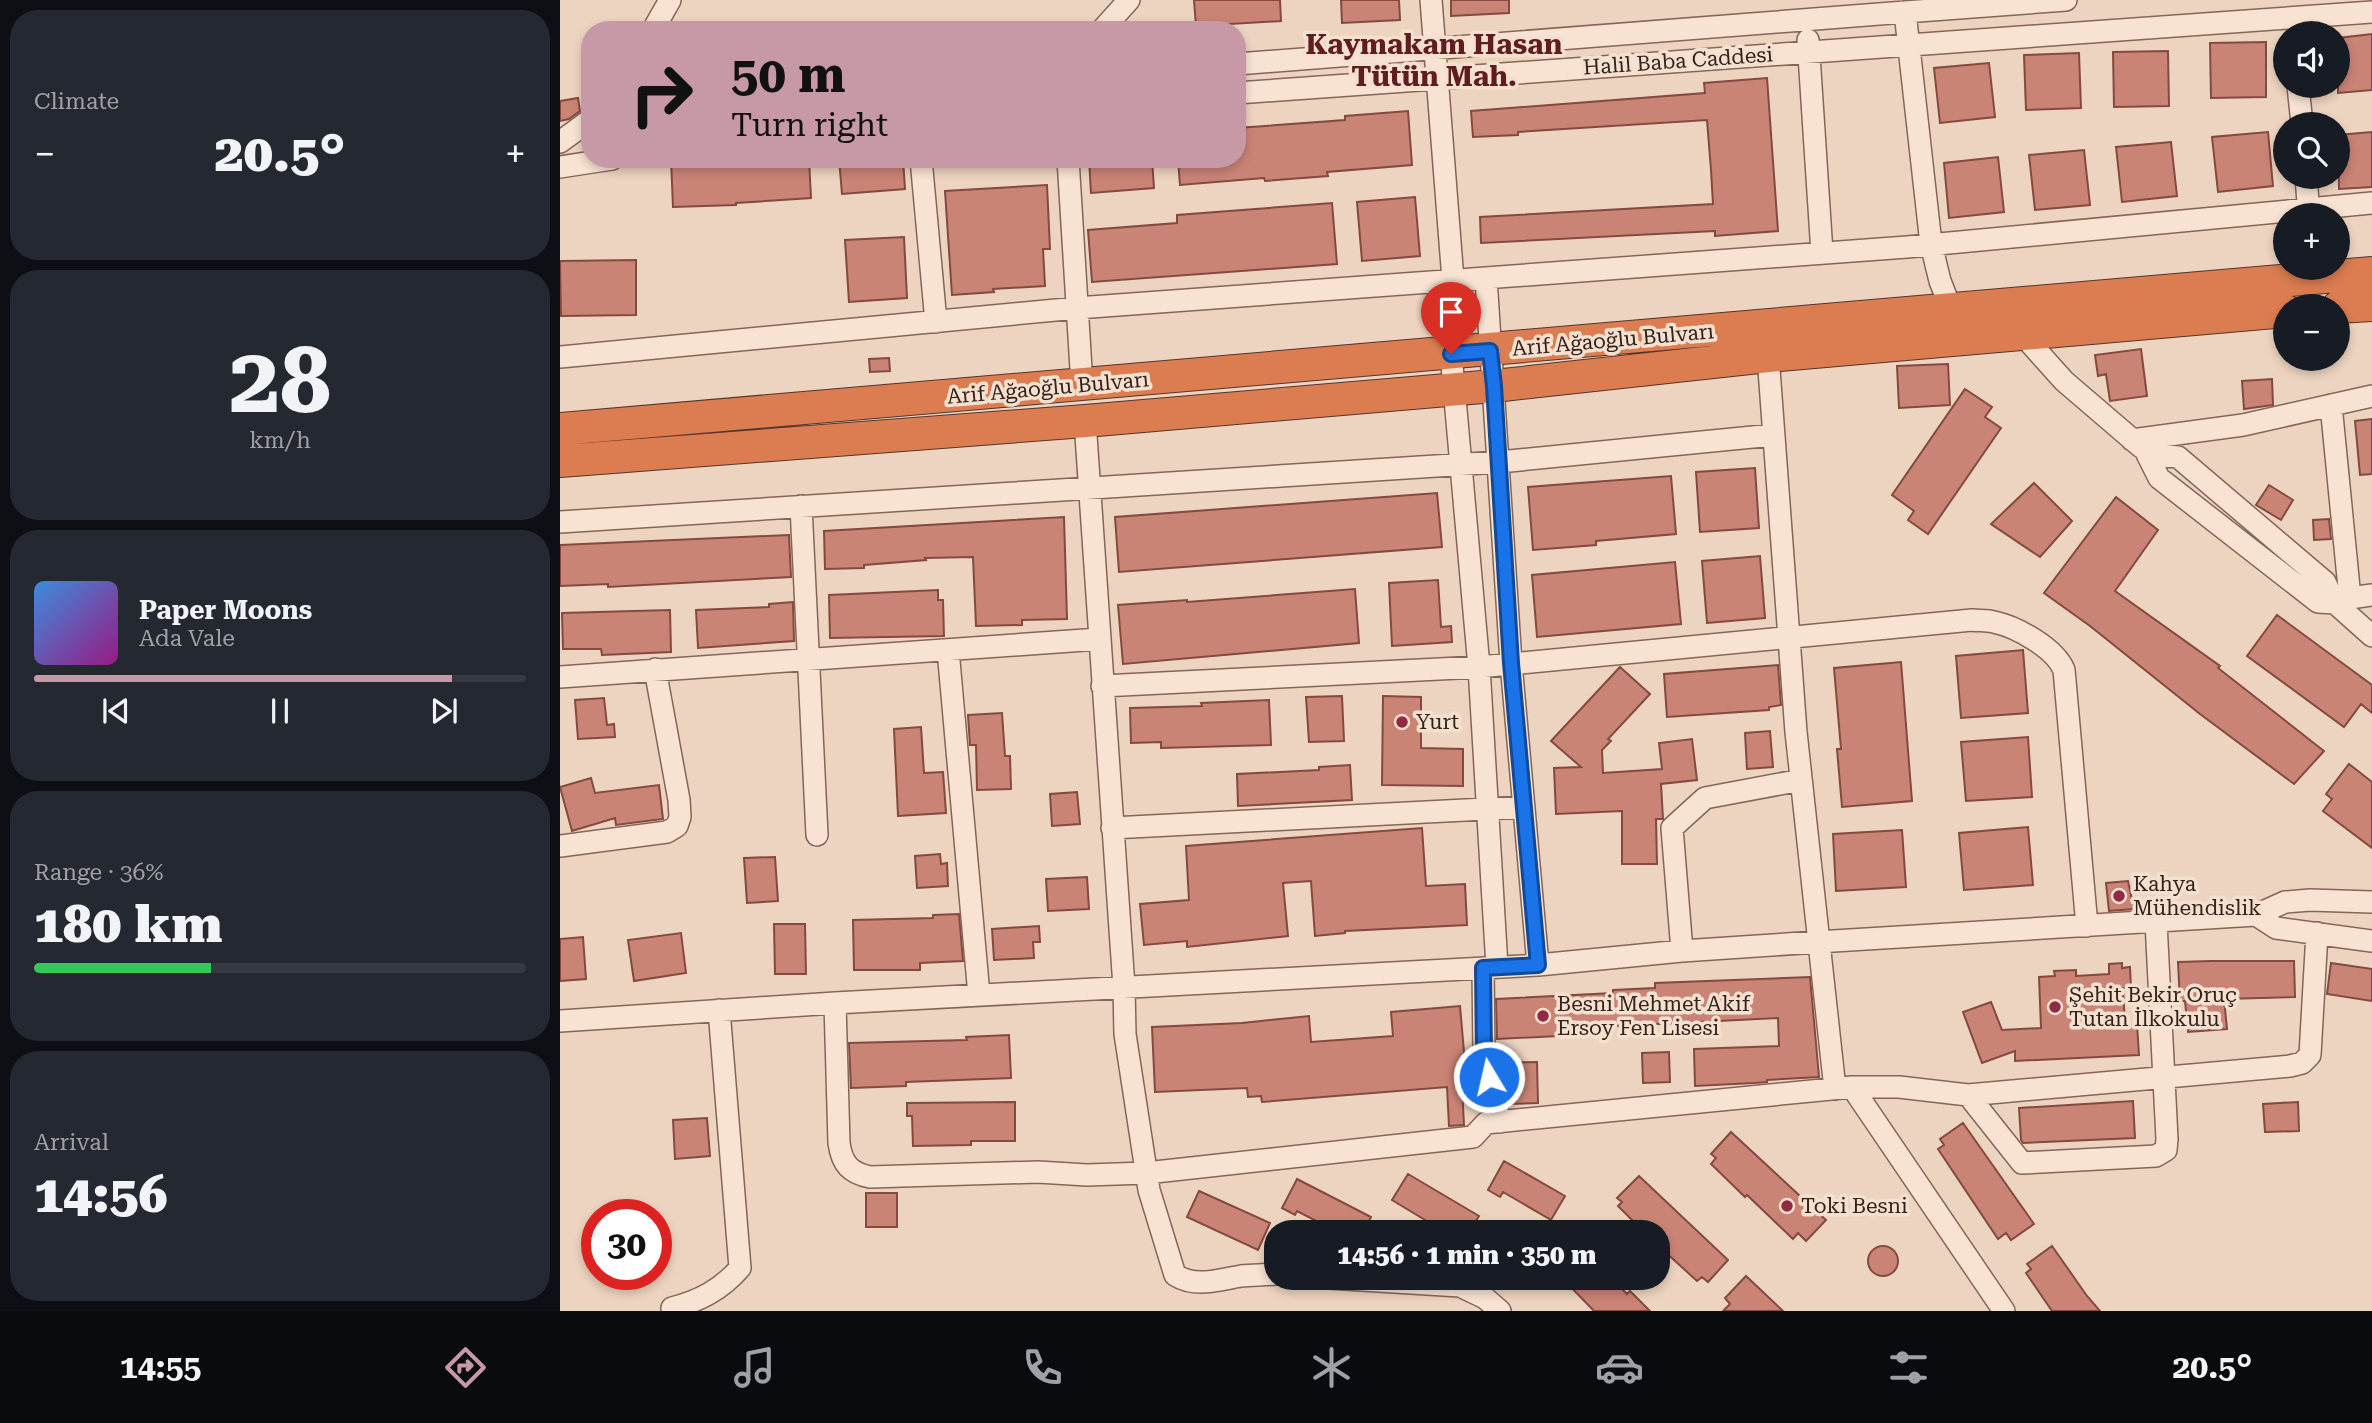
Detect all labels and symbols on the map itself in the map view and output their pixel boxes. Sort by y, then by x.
district label: Kaymakam Hasan Tütün Mah. [1305,28,1563,93]
street label: Halil Baba Caddesi [1582,42,1774,80]
pin [1421,282,1481,354]
street label: Arif Ağaoğlu Bulvarı [1511,319,1715,361]
street label: Arif Ağaoğlu Bulvarı [946,367,1150,409]
place label: Yurt [1416,710,1459,734]
marker: Yurt [1394,714,1410,730]
place label: Kahya Mühendislik [2133,872,2261,920]
marker: Kahya Mühendislik [2111,888,2127,904]
place label: Şehit Bekir Oruç Tutan İlkokulu [2069,983,2237,1031]
place label: Besni Mehmet Akif Ersoy Fen Lisesi [1557,992,1751,1040]
marker: Şehit Bekir Oruç Tutan İlkokulu [2047,999,2063,1015]
marker: Besni Mehmet Akif Ersoy Fen Lisesi [1535,1008,1551,1024]
position arrow [1452,1040,1526,1114]
place label: Toki Besni [1801,1194,1908,1218]
marker: Toki Besni [1779,1198,1795,1214]
speed limit sign: 30 [581,1199,672,1290]

